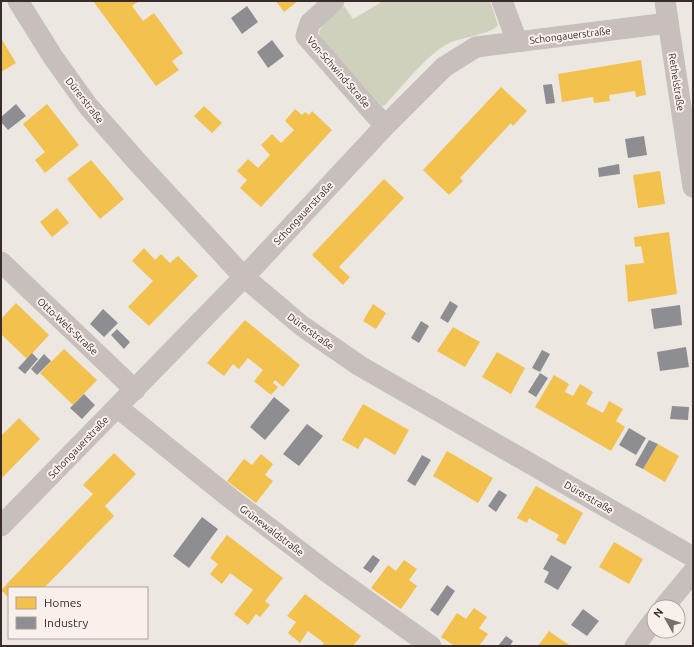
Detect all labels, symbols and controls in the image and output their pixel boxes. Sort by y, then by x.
street label: Schongauerstraße [529,25,611,46]
street label: Von-Schwind-Straße [305,35,372,110]
street label: Rethelstraße [667,52,686,112]
street label: Dürerstraße [63,75,106,125]
street label: Schongauerstraße [271,180,335,247]
street label: Otto-Wels-Straße [35,296,100,357]
street label: Dürerstraße [285,311,336,352]
street label: Schongauerstraße [46,414,111,481]
street label: Dürerstraße [562,479,615,516]
street label: Grünewaldstraße [237,503,306,558]
legend [8,587,148,639]
text: Homes [44,596,82,609]
north arrow [646,599,686,639]
text: N [651,606,665,620]
text: Industry [44,616,89,629]

